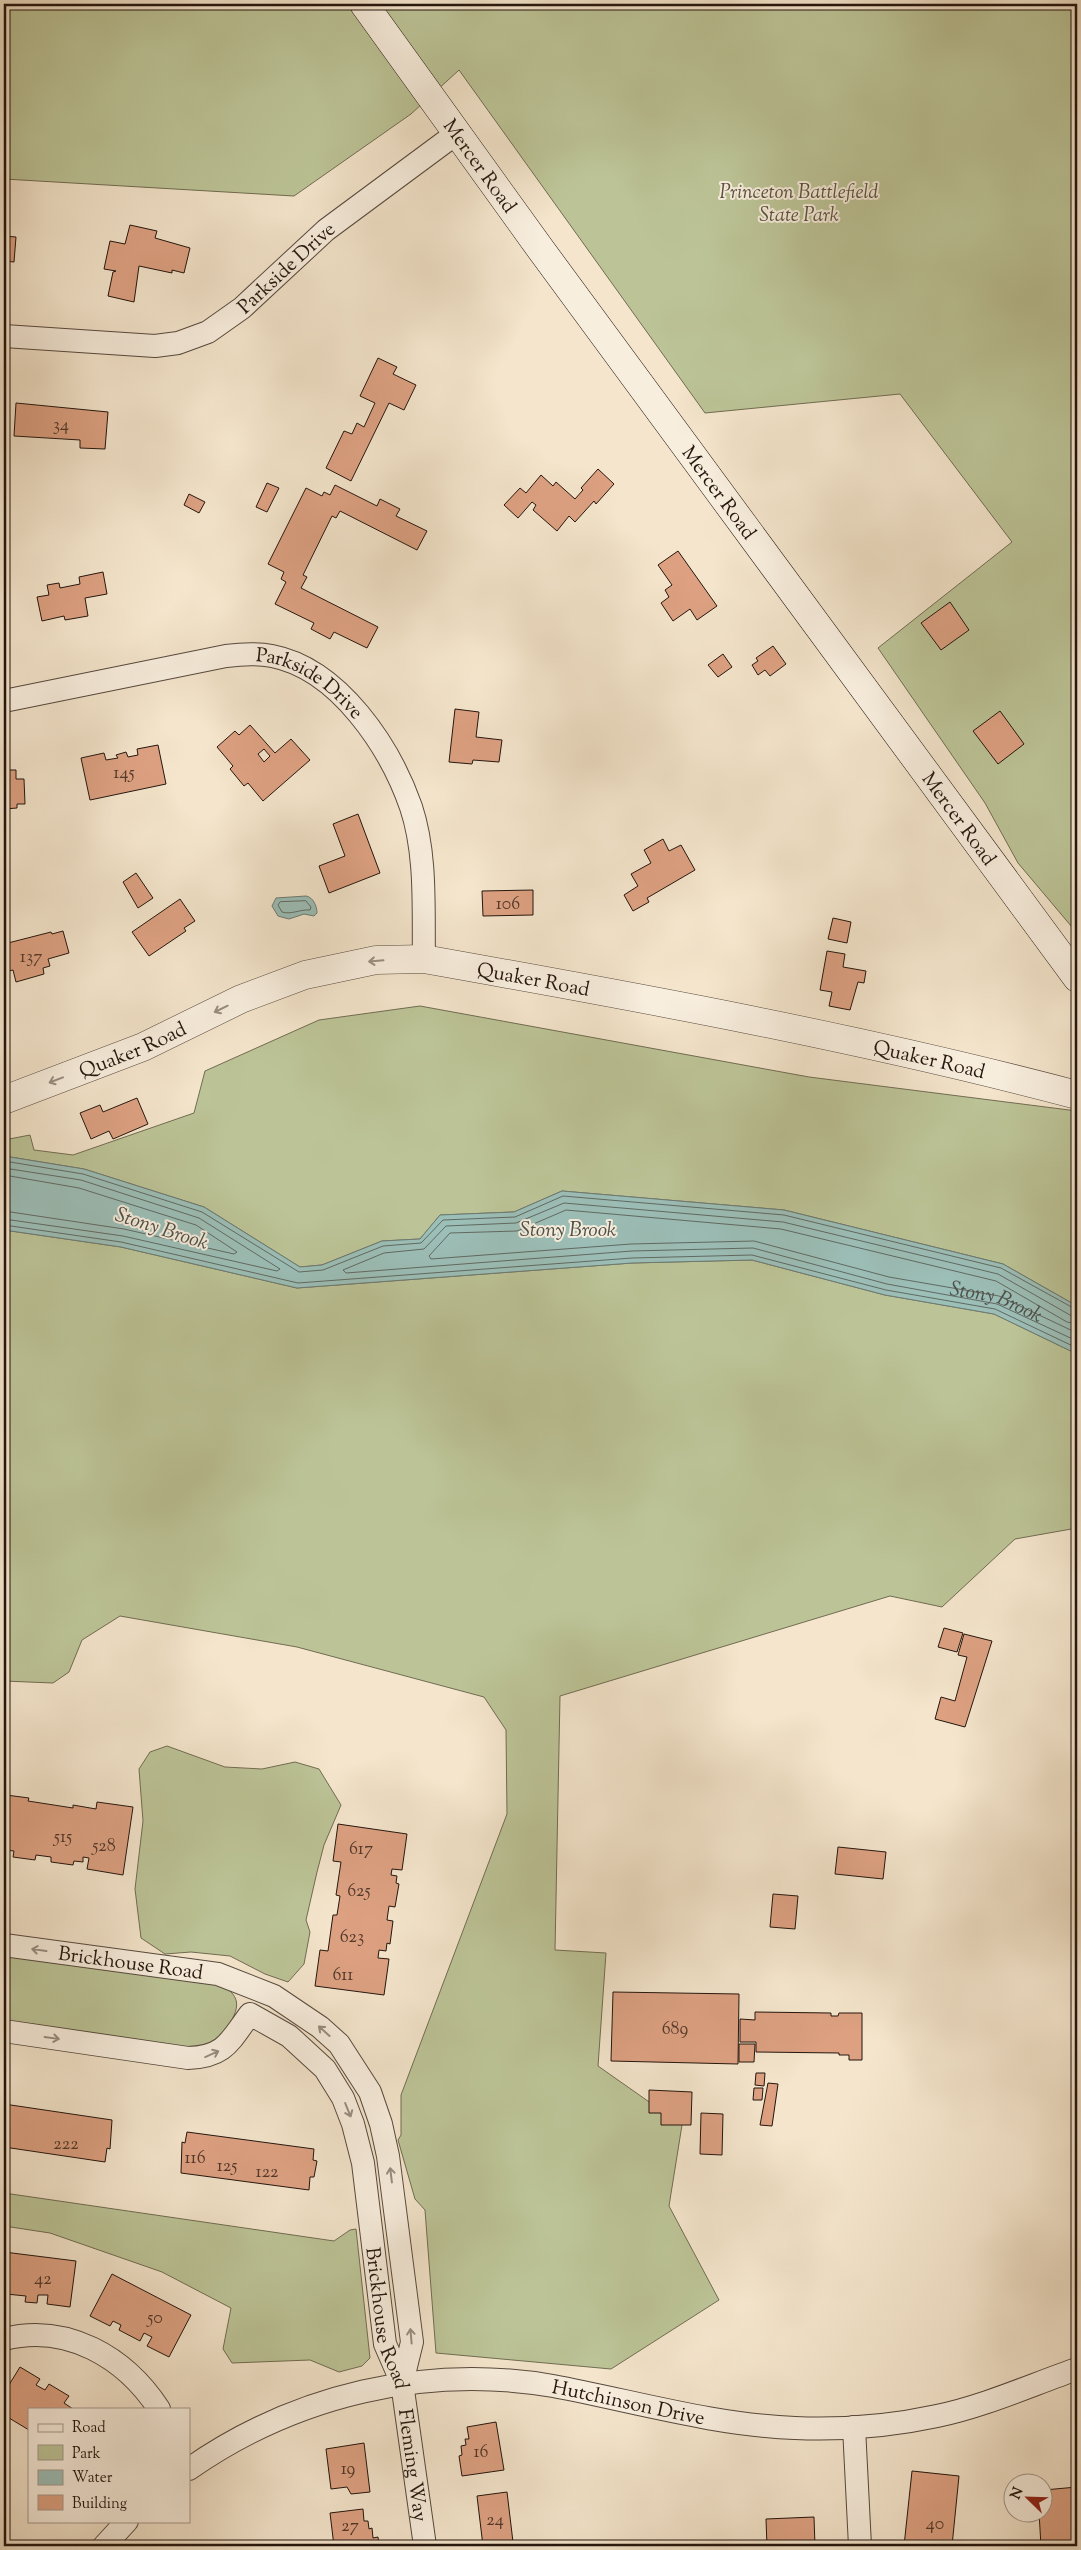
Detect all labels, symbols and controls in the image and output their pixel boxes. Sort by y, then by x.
street label: Mercer Road [434,114,522,220]
park label: Princeton Battlefield State Park [720,179,879,231]
street label: Parkside Drive [232,216,342,322]
house number: 34 [53,413,69,439]
street label: Mercer Road [673,441,762,547]
street label: Parkside Drive [255,642,369,727]
house number: 145 [113,761,135,787]
street label: Mercer Road [913,767,1002,873]
house number: 106 [496,892,520,918]
house number: 137 [20,945,42,971]
one-way arrow [368,956,384,966]
street label: Quaker Road [474,957,592,1006]
one-way arrow [214,1004,229,1014]
street label: Quaker Road [75,1016,192,1087]
street label: Quaker Road [870,1034,988,1088]
one-way arrow [49,1076,65,1085]
water label: Stony Brook [111,1201,212,1259]
water label: Stony Brook [520,1216,617,1246]
water label: Stony Brook [947,1275,1048,1332]
house number: 515 [53,1825,72,1851]
house number: 528 [91,1834,116,1860]
house number: 617 [349,1837,373,1863]
house number: 625 [347,1879,371,1905]
house number: 623 [340,1925,364,1951]
street label: Brickhouse Road [56,1940,205,1989]
one-way arrow [31,1944,47,1954]
house number: 611 [332,1963,354,1989]
house number: 689 [662,2017,689,2043]
one-way arrow [318,2025,331,2037]
one-way arrow [44,2034,60,2044]
one-way arrow [204,2049,219,2059]
one-way arrow [343,2102,353,2117]
house number: 222 [53,2132,79,2158]
house number: 116 [184,2146,206,2172]
house number: 125 [217,2154,237,2180]
house number: 122 [256,2160,279,2186]
one-way arrow [386,2167,396,2183]
street label: Brickhouse Road [356,2246,415,2391]
house number: 42 [34,2267,52,2293]
house number: 50 [146,2306,163,2332]
one-way arrow [406,2328,416,2344]
street label: Hutchinson Drive [549,2374,707,2434]
street label: Fleming Way [389,2407,433,2524]
legend [28,2408,190,2522]
text: Road [72,2418,106,2439]
house number: 16 [473,2440,489,2466]
text: Park [72,2444,101,2465]
house number: 19 [341,2457,356,2483]
text: Water [72,2468,113,2489]
north arrow [1004,2472,1054,2522]
text: N [1006,2485,1029,2503]
text: Building [72,2494,127,2515]
house number: 24 [486,2508,504,2534]
house number: 40 [926,2512,944,2538]
house number: 27 [341,2514,359,2540]

